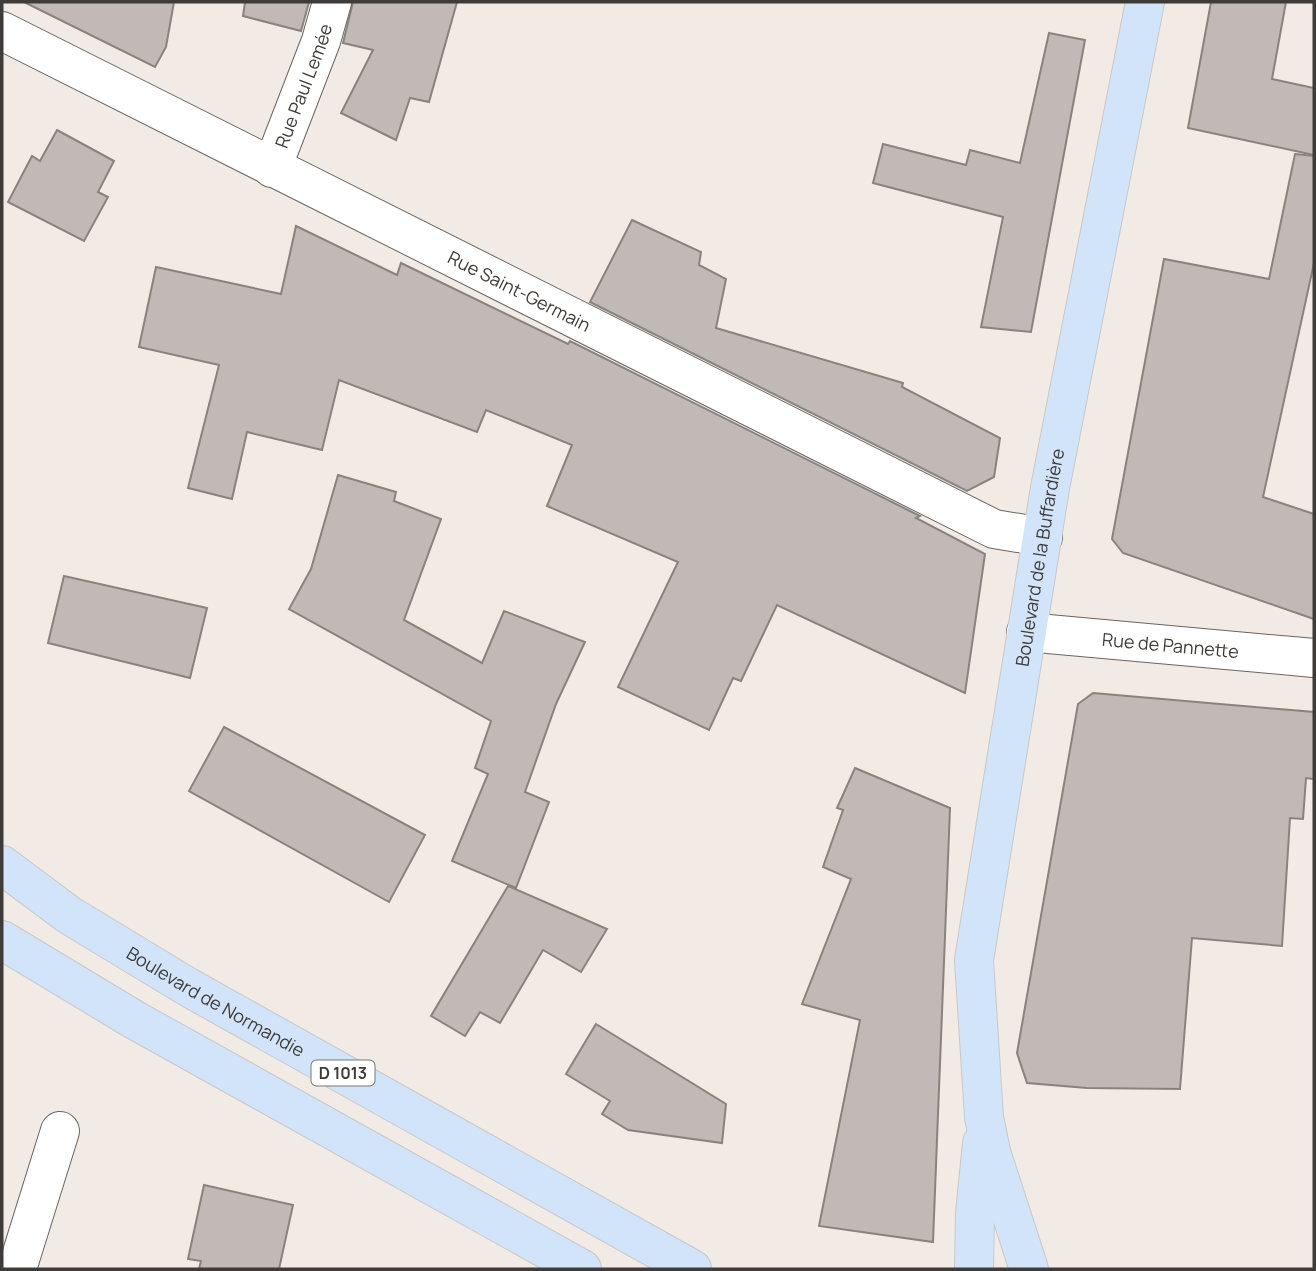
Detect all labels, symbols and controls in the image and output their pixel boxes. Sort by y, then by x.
street label: Rue Paul Lemée [269,21,337,151]
street label: Rue Saint-Germain [444,245,595,337]
street label: Boulevard de la Buffardière [1009,446,1069,668]
street label: Rue de Pannette [1101,627,1240,663]
street label: Boulevard de Normandie [122,941,309,1062]
road number: D 1013 [312,1060,374,1086]

